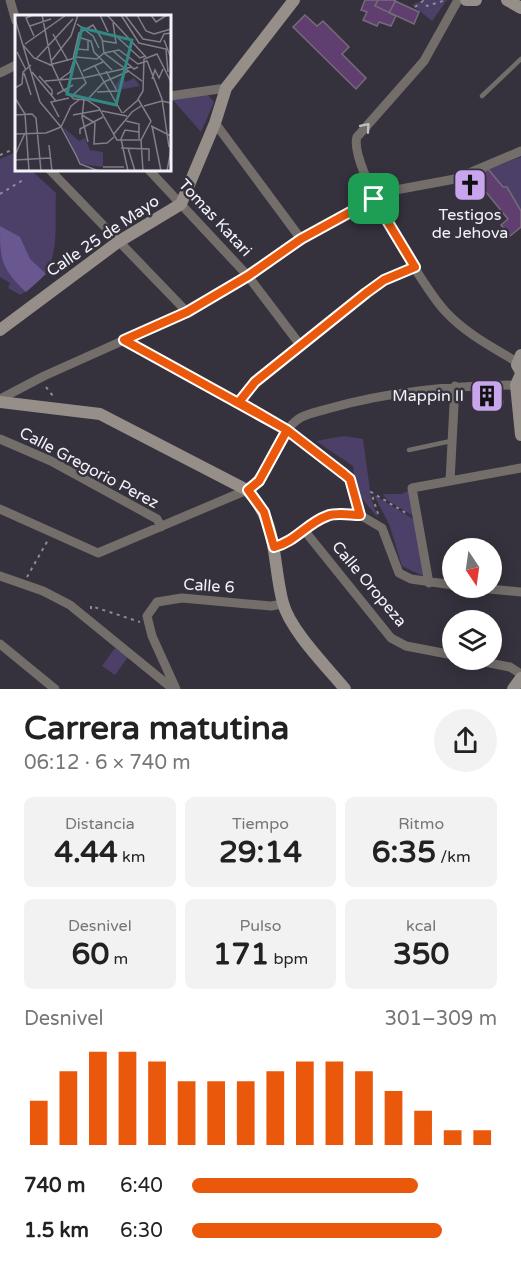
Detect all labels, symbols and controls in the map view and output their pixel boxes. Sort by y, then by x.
inset map [15,15,171,171]
one-way arrow [359,123,370,134]
church icon: Testigos de Jehova [452,167,488,203]
pin [348,173,399,224]
street label: Tomas Katari [174,175,256,261]
icon: arrive [357,182,390,215]
street label: Calle 25 de Mayo [43,191,163,281]
place label: Testigos de Jehova [432,205,508,243]
building icon: Mappin II [469,378,505,414]
place label: Mappin II [392,386,464,406]
street label: Calle Gregorio Perez [16,423,162,513]
street label: Calle Oropeza [327,537,411,631]
north arrow [442,538,502,598]
map controls [442,538,502,670]
street label: Calle 6 [183,574,235,598]
button: layers [442,610,502,670]
text: Carrera matutina [24,709,289,748]
button: share [434,709,497,772]
text: 06:12 · 6 × 740 m [24,751,191,775]
text: Distancia [65,814,135,834]
text: Tiempo [232,814,289,834]
text: Ritmo [398,814,444,834]
text: 4.44 [54,834,118,871]
text: 29:14 [219,834,302,871]
text: 6:35 [372,834,436,871]
text: km [118,847,145,867]
text: /km [436,847,471,867]
text: Desnivel [68,916,132,936]
text: Pulso [240,916,281,936]
text: kcal [406,916,436,936]
text: 60 [72,936,109,973]
text: 171 [213,936,269,973]
text: 350 [393,936,449,973]
text: m [109,949,128,969]
text: bpm [269,949,308,969]
text: Desnivel [24,1007,103,1031]
text: 301–309 m [384,1007,497,1031]
text: 740 m [24,1174,85,1198]
text: 6:40 [120,1174,163,1198]
text: 1.5 km [24,1219,89,1243]
text: 6:30 [120,1219,163,1243]

